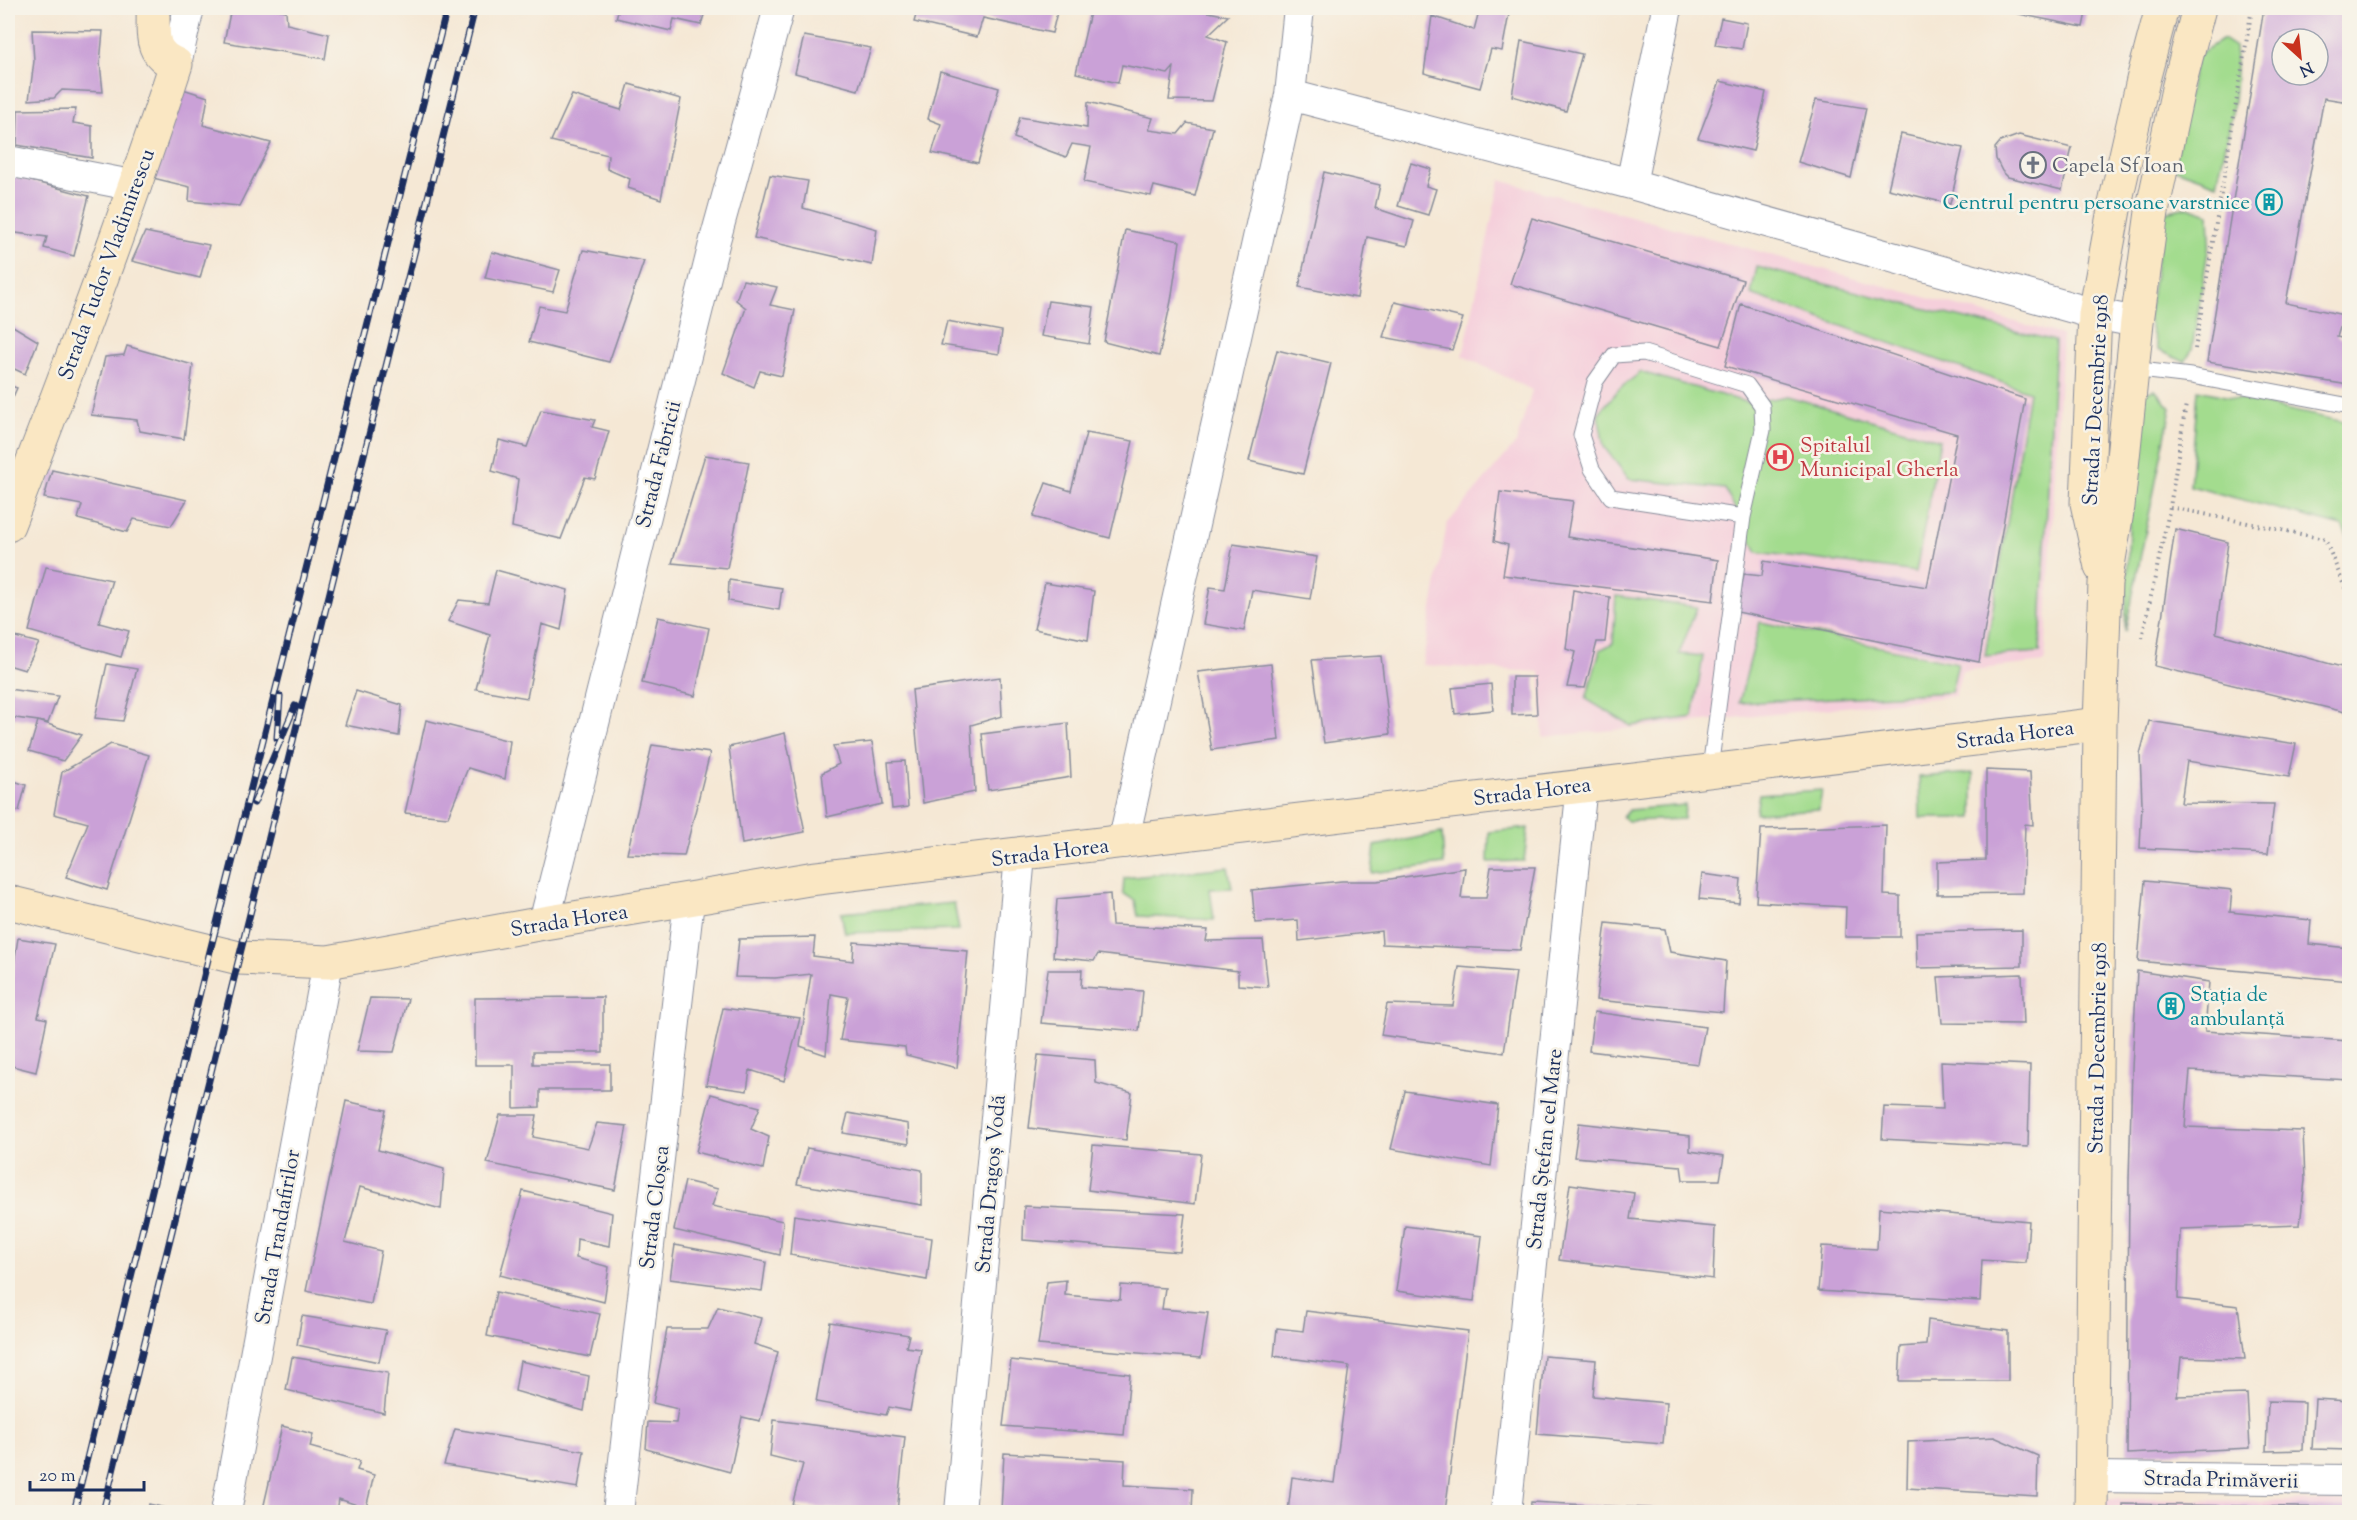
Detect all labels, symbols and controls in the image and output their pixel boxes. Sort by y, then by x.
north arrow [2270,27,2330,87]
text: N [2295,55,2317,81]
street label: Strada Tudor Vladimirescu [52,145,164,385]
church icon: Capela Sf Ioan [2018,150,2048,180]
place label: Capela Sf Ioan [2052,152,2184,182]
building icon: Centrul pentru persoane varstnice [2254,187,2284,217]
place label: Centrul pentru persoane varstnice [1942,189,2250,219]
street label: Strada 1 Decembrie 1918 [2076,294,2118,507]
street label: Strada Fabricii [630,398,690,531]
place label: Spitalul Municipal Gherla [1800,432,1959,486]
hospital icon: Spitalul Municipal Gherla [1765,442,1795,472]
street label: Strada Horea [1955,714,2076,758]
street label: Strada Horea [1472,771,1593,815]
street label: Strada Horea [990,832,1111,876]
street label: Strada Horea [508,898,630,946]
street label: Strada 1 Decembrie 1918 [2082,942,2116,1154]
place label: Stația de ambulanță [2190,981,2285,1035]
building icon: Stația de ambulanță [2156,991,2186,1021]
street label: Strada Ștefan cel Mare [1521,1047,1571,1251]
street label: Strada Dragoș Vodă [969,1093,1015,1275]
street label: Strada Cloșca [634,1143,678,1271]
street label: Strada Trandafirilor [249,1147,309,1327]
scale bar [30,1454,144,1492]
text: 20 m [39,1464,76,1490]
street label: Strada Primăverii [2143,1465,2299,1497]

